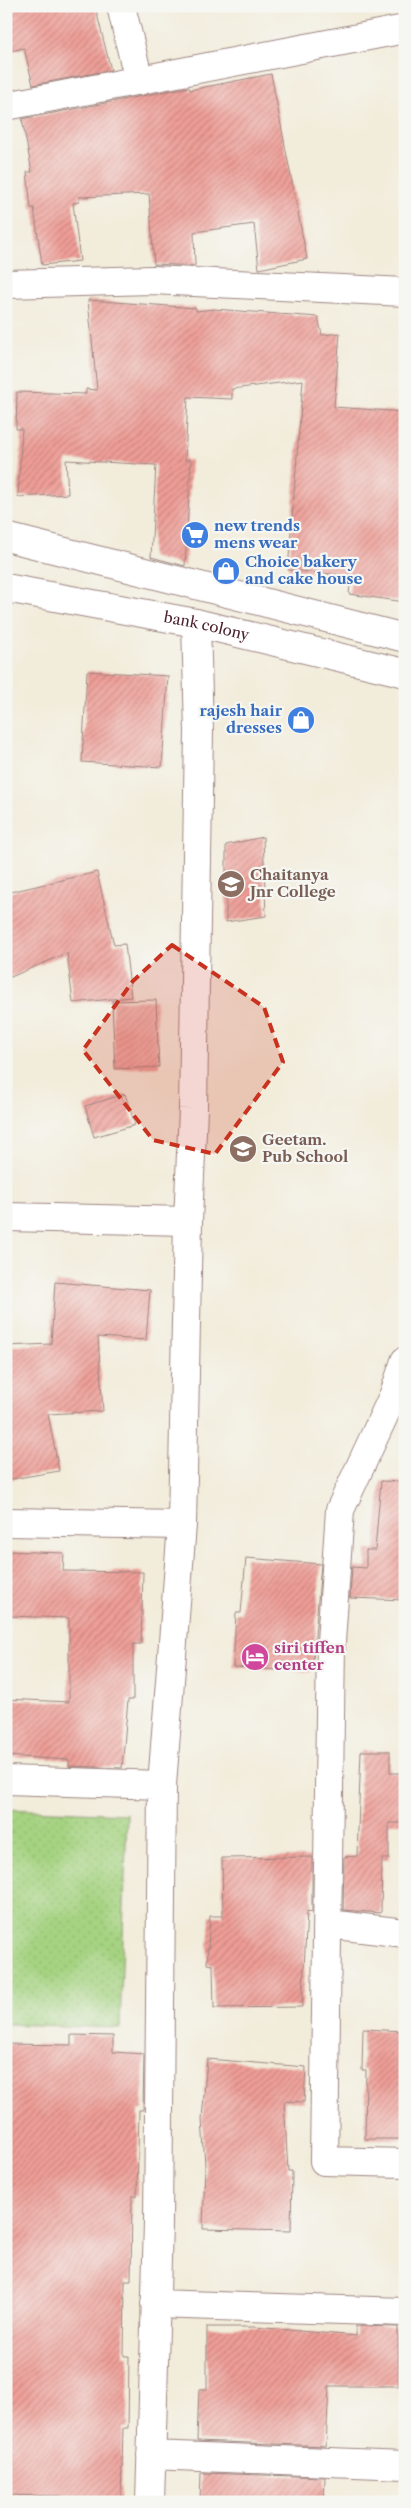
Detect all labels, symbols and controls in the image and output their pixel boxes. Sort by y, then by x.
place label: new trends mens wear [214,516,300,552]
supermarket icon: new trends mens wear [180,520,210,550]
place label: Choice bakery and cake house [245,552,363,588]
shop icon: Choice bakery and cake house [211,556,241,586]
street label: bank colony [162,607,252,645]
place label: rajesh hair dresses [200,701,283,737]
shop icon: rajesh hair dresses [286,705,316,735]
place label: Chaitanya Jnr College [247,865,336,901]
school or university icon: Chaitanya Jnr College [216,869,246,899]
place label: Geetam. Pub School [262,1130,348,1166]
school or university icon: Geetam. Pub School [228,1134,258,1164]
place label: siri tiffen center [274,1638,346,1674]
hotel icon: siri tiffen center [240,1642,270,1672]

